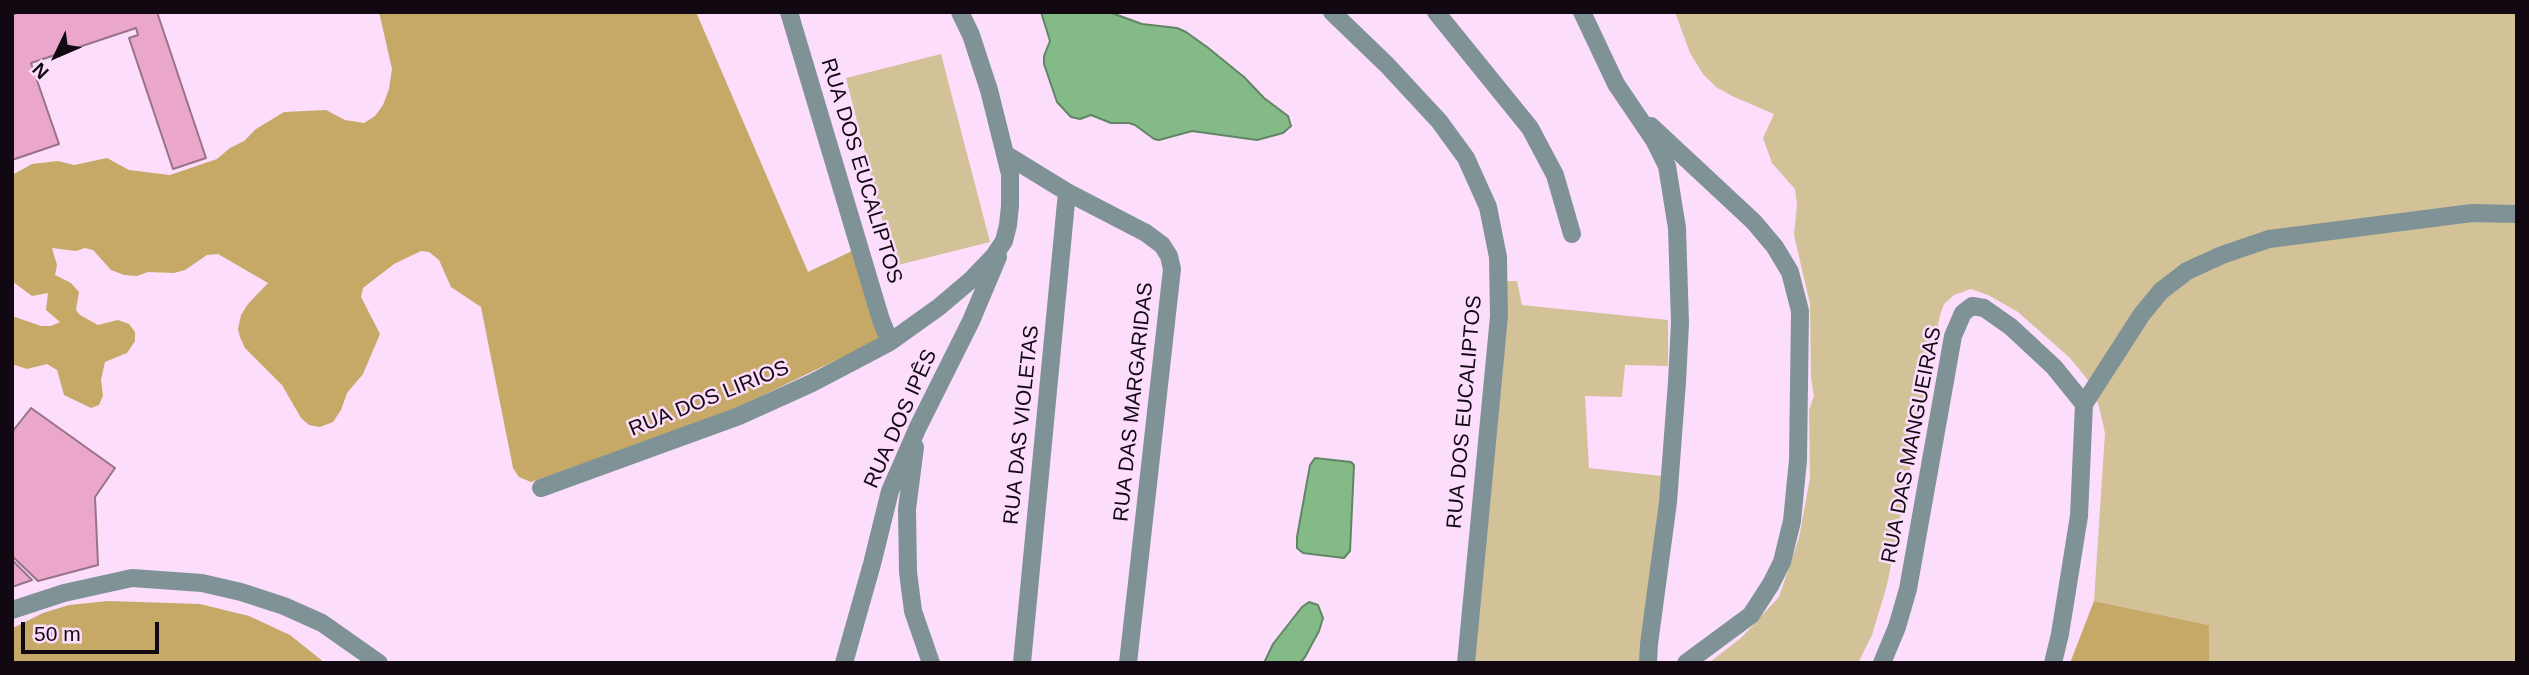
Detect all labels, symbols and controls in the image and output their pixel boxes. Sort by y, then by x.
north arrow [21,21,91,91]
street label: RUA DOS EUCALIPTOS [815,55,907,287]
text: N [28,59,53,83]
street label: RUA DAS MARGARIDAS [1109,281,1159,523]
street label: RUA DOS EUCALIPTOS [1442,294,1488,530]
street label: RUA DAS VIOLETAS [999,324,1045,526]
street label: RUA DAS MANGUEIRAS [1877,325,1947,565]
street label: RUA DOS IPÊS [859,346,943,492]
street label: RUA DOS LIRIOS [625,355,793,443]
scale bar [24,608,163,652]
text: 50 m [34,622,81,645]

